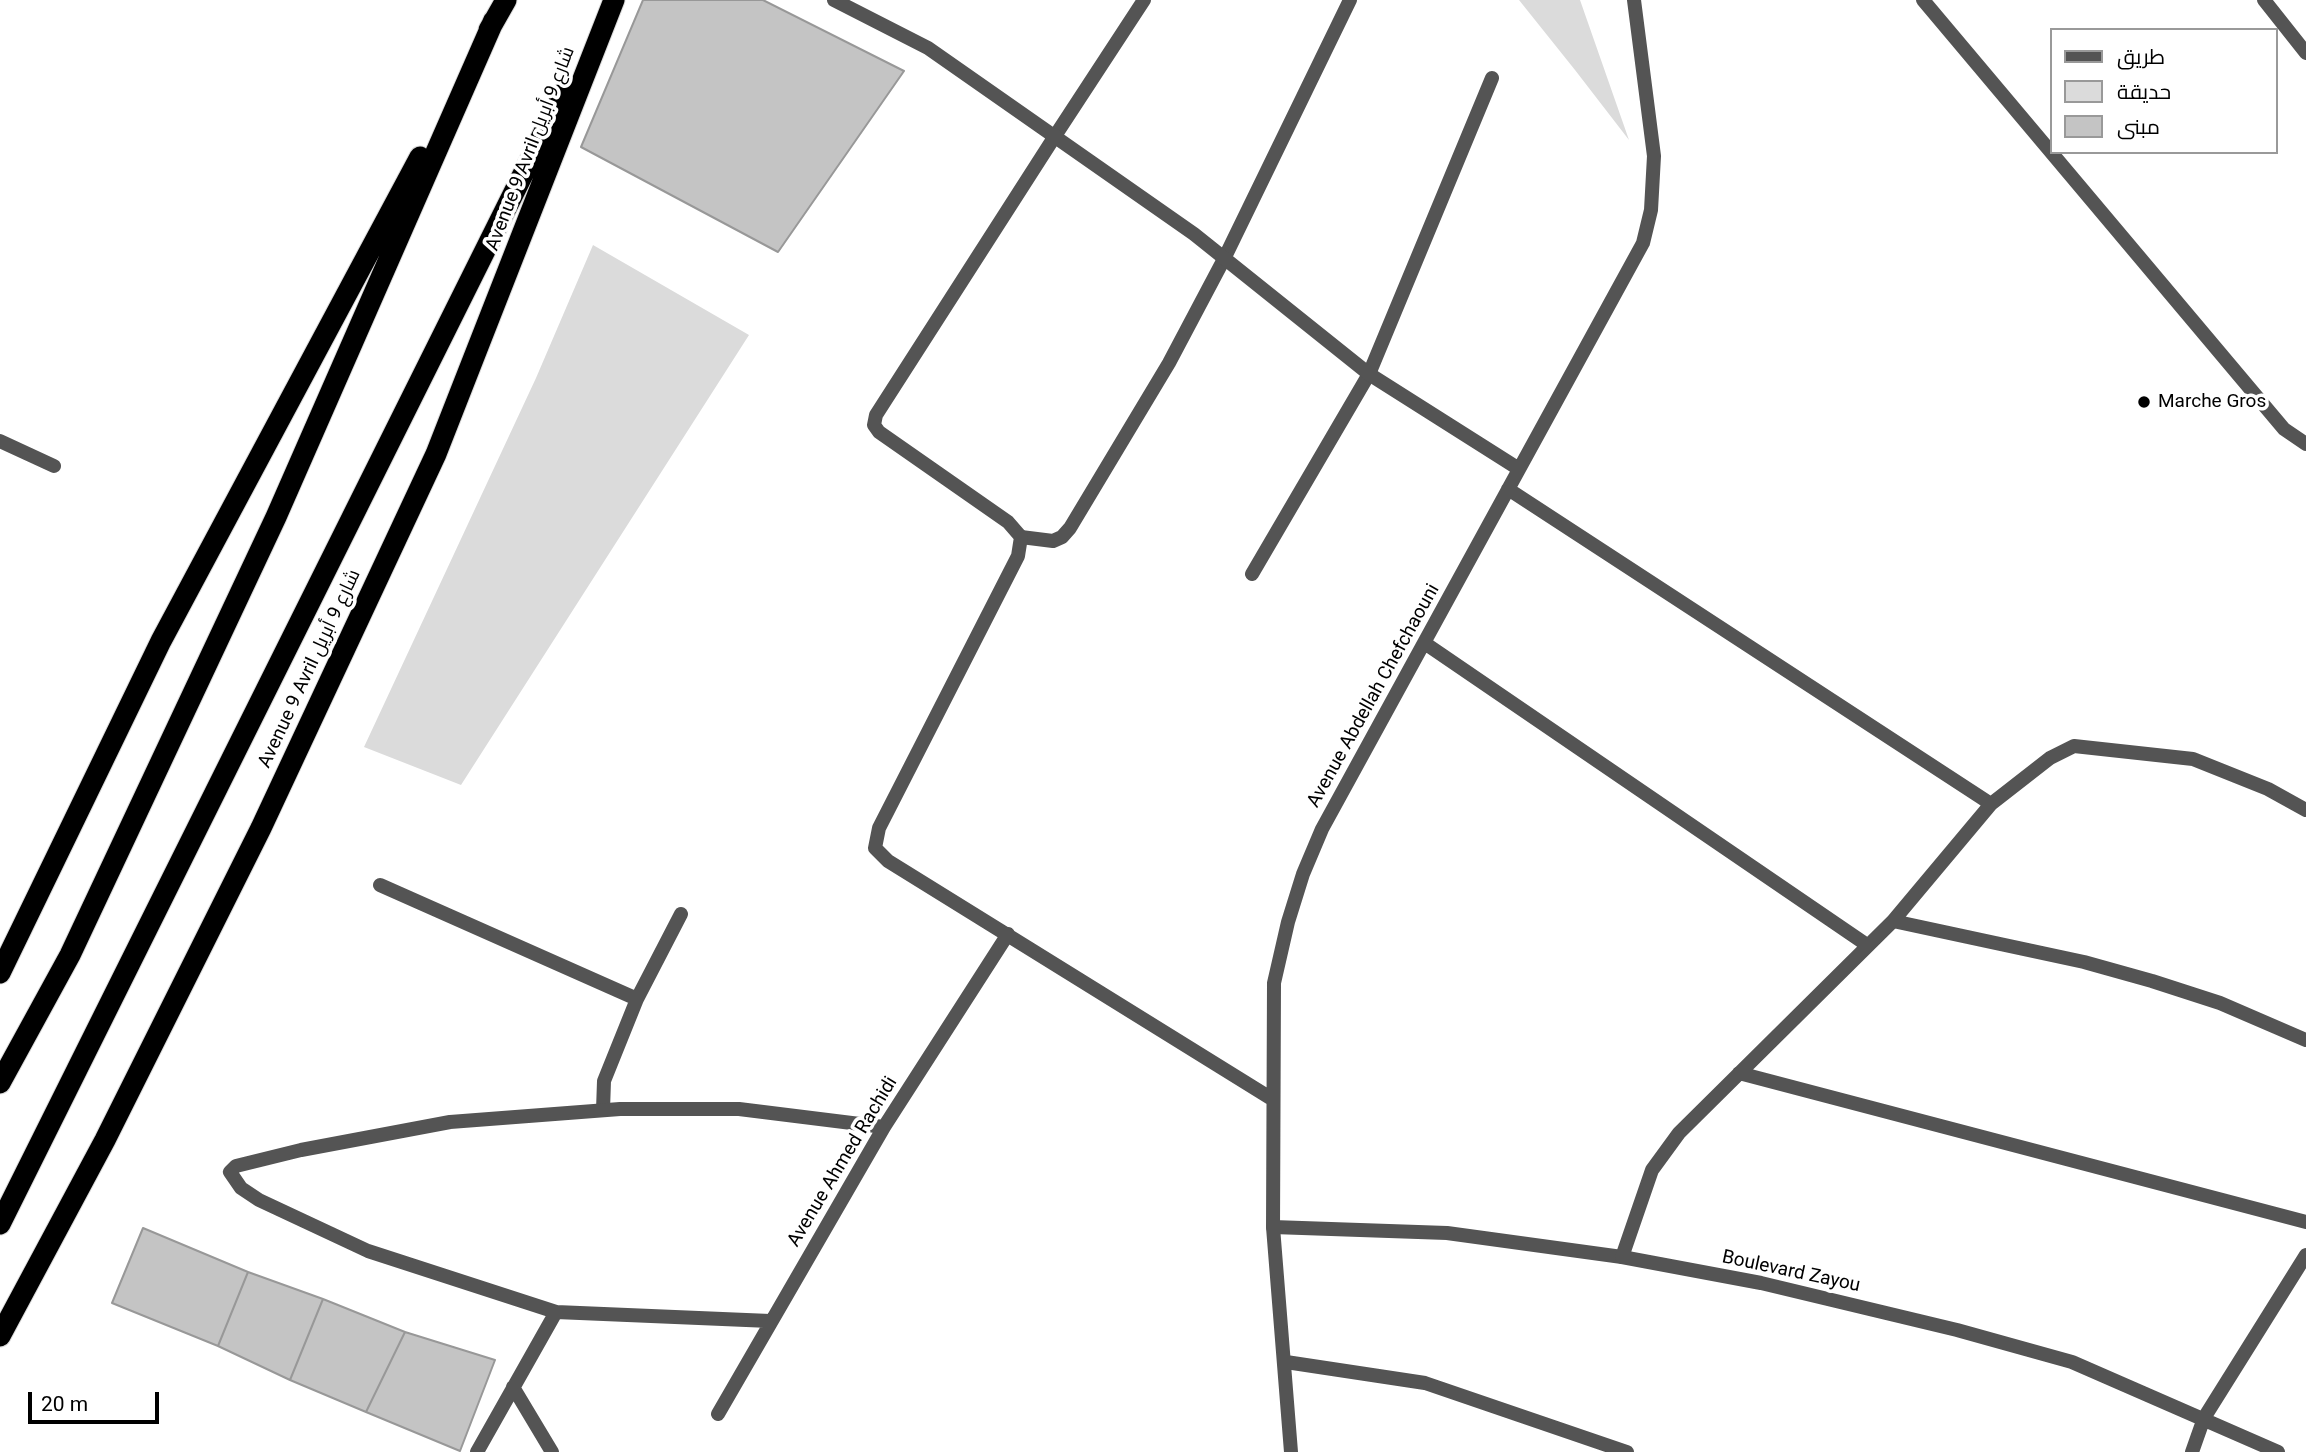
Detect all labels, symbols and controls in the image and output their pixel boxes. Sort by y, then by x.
legend [2050,28,2278,154]
street label: Avenue 9 Avril شارع 9 أبريل [482,44,580,254]
text: طريق [2117,45,2165,69]
text: حديقة [2117,80,2171,104]
text: مبنى [2117,115,2160,139]
place label: Marche Gros [2158,391,2266,413]
marker: Marche Gros [2136,394,2152,410]
street label: Avenue 9 Avril شارع 9 أبريل [254,566,366,772]
street label: Avenue Abdellah Chefchaouni [1303,580,1445,812]
street label: Avenue Ahmed Rachidi [783,1073,903,1251]
street label: Boulevard Zayou [1720,1246,1862,1298]
scale bar [32,1378,163,1422]
text: 20 m [41,1392,88,1416]

